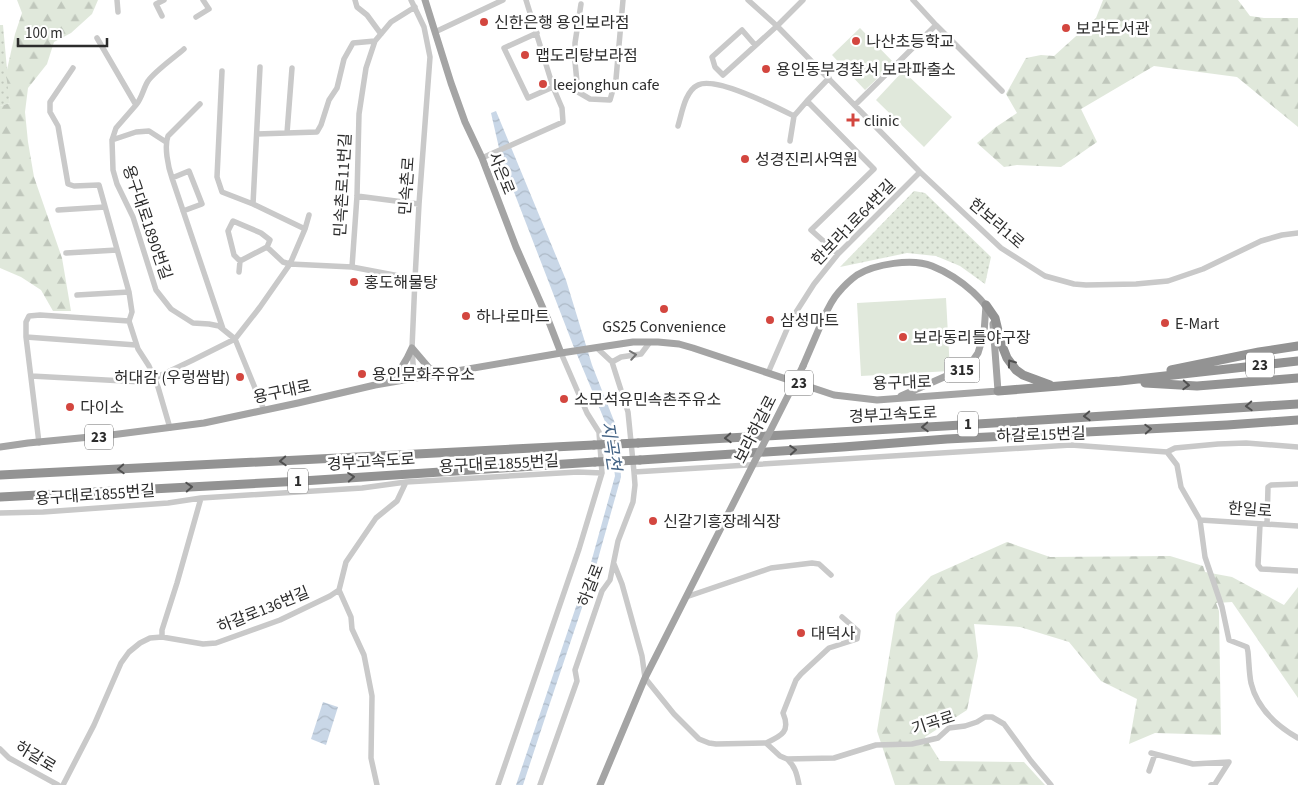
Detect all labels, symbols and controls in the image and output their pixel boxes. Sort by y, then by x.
place label: 신한은행 용인보라점 [494,12,630,34]
scale bar [18,15,106,47]
marker: 신한은행 용인보라점 [478,16,490,28]
place label: 보라도서관 [1076,18,1150,40]
marker: 보라도서관 [1060,22,1072,34]
text: 100 m [25,23,63,44]
place label: 나산초등학교 [866,31,954,53]
marker: 나산초등학교 [850,35,862,47]
place label: 맵도리탕보라점 [535,45,638,67]
marker: 맵도리탕보라점 [519,49,531,61]
place label: 용인동부경찰서 보라파출소 [776,59,956,81]
marker: 용인동부경찰서 보라파출소 [760,63,772,75]
place label: leejonghun cafe [553,74,659,96]
marker: leejonghun cafe [537,78,549,90]
place label: clinic [864,110,899,132]
marker: clinic [846,113,860,127]
street label: 민속촌로11번길 [329,132,357,238]
street label: 사은로 [483,149,520,198]
place label: 성경진리사역원 [755,149,858,171]
marker: 성경진리사역원 [739,153,751,165]
street label: 민속촌로 [394,156,420,216]
street label: 용구대로1890번길 [117,162,177,283]
street label: 한보라1로64번길 [807,175,901,271]
street label: 한보라1로 [964,194,1029,254]
place label: 홍도해물탕 [364,272,438,294]
marker: 홍도해물탕 [348,276,360,288]
marker: GS25 Convenience [658,303,670,315]
place label: 하나로마트 [476,306,550,328]
marker: 하나로마트 [460,310,472,322]
place label: 삼성마트 [780,310,839,332]
place label: E-Mart [1175,313,1220,335]
marker: 삼성마트 [764,314,776,326]
place label: GS25 Convenience [602,316,726,338]
marker: E-Mart [1159,317,1171,329]
place label: 보라동리틀야구장 [913,327,1031,349]
marker: 보라동리틀야구장 [897,331,909,343]
one-way arrow [629,351,638,361]
road number: 23 [1246,352,1274,378]
road number: 315 [944,358,980,382]
one-way arrow [1008,359,1017,369]
place label: 용인문화주유소 [372,364,475,386]
place label: 허대감 (우렁쌈밥) [114,367,230,389]
marker: 용인문화주유소 [356,368,368,380]
road number: 23 [785,370,813,396]
marker: 허대감 (우렁쌈밥) [234,371,246,383]
street label: 용구대로 [872,371,932,395]
street label: 용구대로 [251,375,314,409]
one-way arrow [1183,379,1191,390]
place label: 소모석유민속촌주유소 [574,389,721,411]
street label: 보라하갈로 [729,391,783,467]
marker: 소모석유민속촌주유소 [558,393,570,405]
place label: 다이소 [80,397,124,419]
marker: 다이소 [64,401,76,413]
one-way arrow [1245,401,1253,412]
street label: 경부고속도로 [848,402,938,428]
one-way arrow [1083,411,1091,422]
road number: 1 [958,412,978,436]
water label: 지곡천 [594,420,627,475]
one-way arrow [921,422,929,433]
street label: 하갈로15번길 [996,422,1086,448]
one-way arrow [1144,423,1152,434]
road number: 23 [85,424,113,450]
one-way arrow [724,432,732,443]
one-way arrow [790,445,798,456]
street label: 경부고속도로 [326,448,416,476]
street label: 용구대로1855번길 [438,450,560,478]
one-way arrow [279,455,287,466]
one-way arrow [117,464,124,474]
road number: 1 [288,468,308,494]
one-way arrow [347,472,355,483]
street label: 용구대로1855번길 [34,480,156,510]
one-way arrow [185,482,193,493]
street label: 한일로 [1227,497,1273,523]
place label: 신갈기흥장례식장 [663,511,781,533]
marker: 신갈기흥장례식장 [647,515,659,527]
street label: 하갈로 [573,561,609,610]
street label: 하갈로136번길 [214,581,313,638]
place label: 대덕사 [811,623,855,645]
marker: 대덕사 [795,627,807,639]
street label: 기곡로 [909,706,958,740]
street label: 하갈로 [11,736,60,778]

